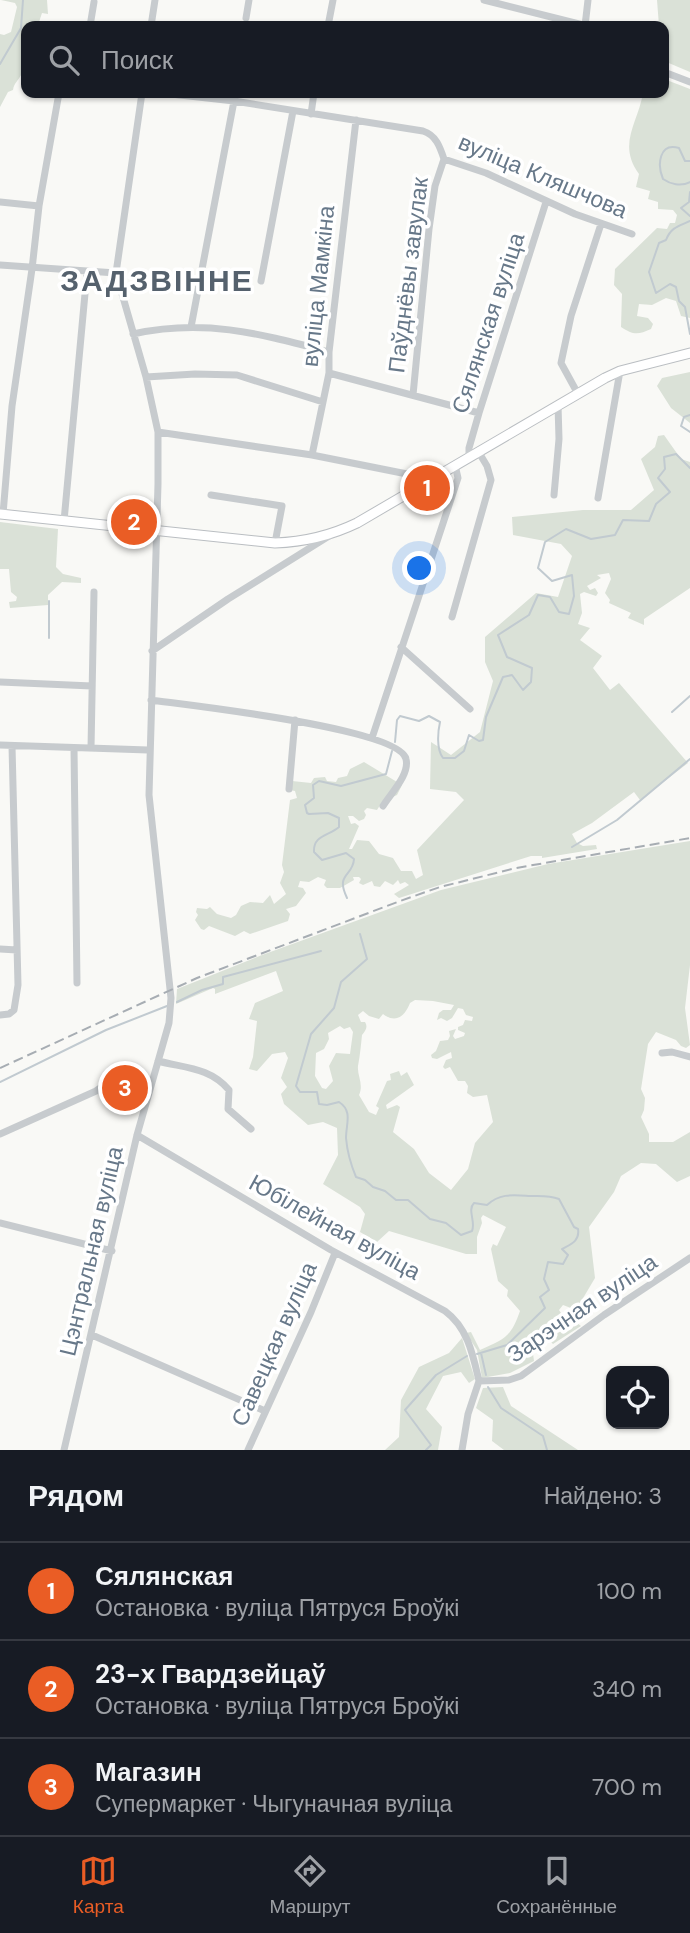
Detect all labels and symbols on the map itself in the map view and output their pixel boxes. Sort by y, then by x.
street label: вуліца Кляшчова [454,127,632,225]
street label: Паўднёвы завулак [381,175,435,375]
street label: вуліца Мамкіна [295,204,341,368]
street label: Сялянская вуліца [445,229,531,417]
district label: ЗАДЗВІННЕ [60,261,254,300]
pin: 1 [404,462,450,514]
pin: 2 [111,496,157,548]
your location [402,551,436,585]
pin: 3 [102,1062,148,1114]
street label: Цэнтральная вуліца [52,1143,130,1359]
street label: Юбілейная вуліца [244,1167,426,1287]
street label: Зарэчная вуліца [501,1247,663,1369]
street label: Савецкая вуліца [224,1257,324,1431]

